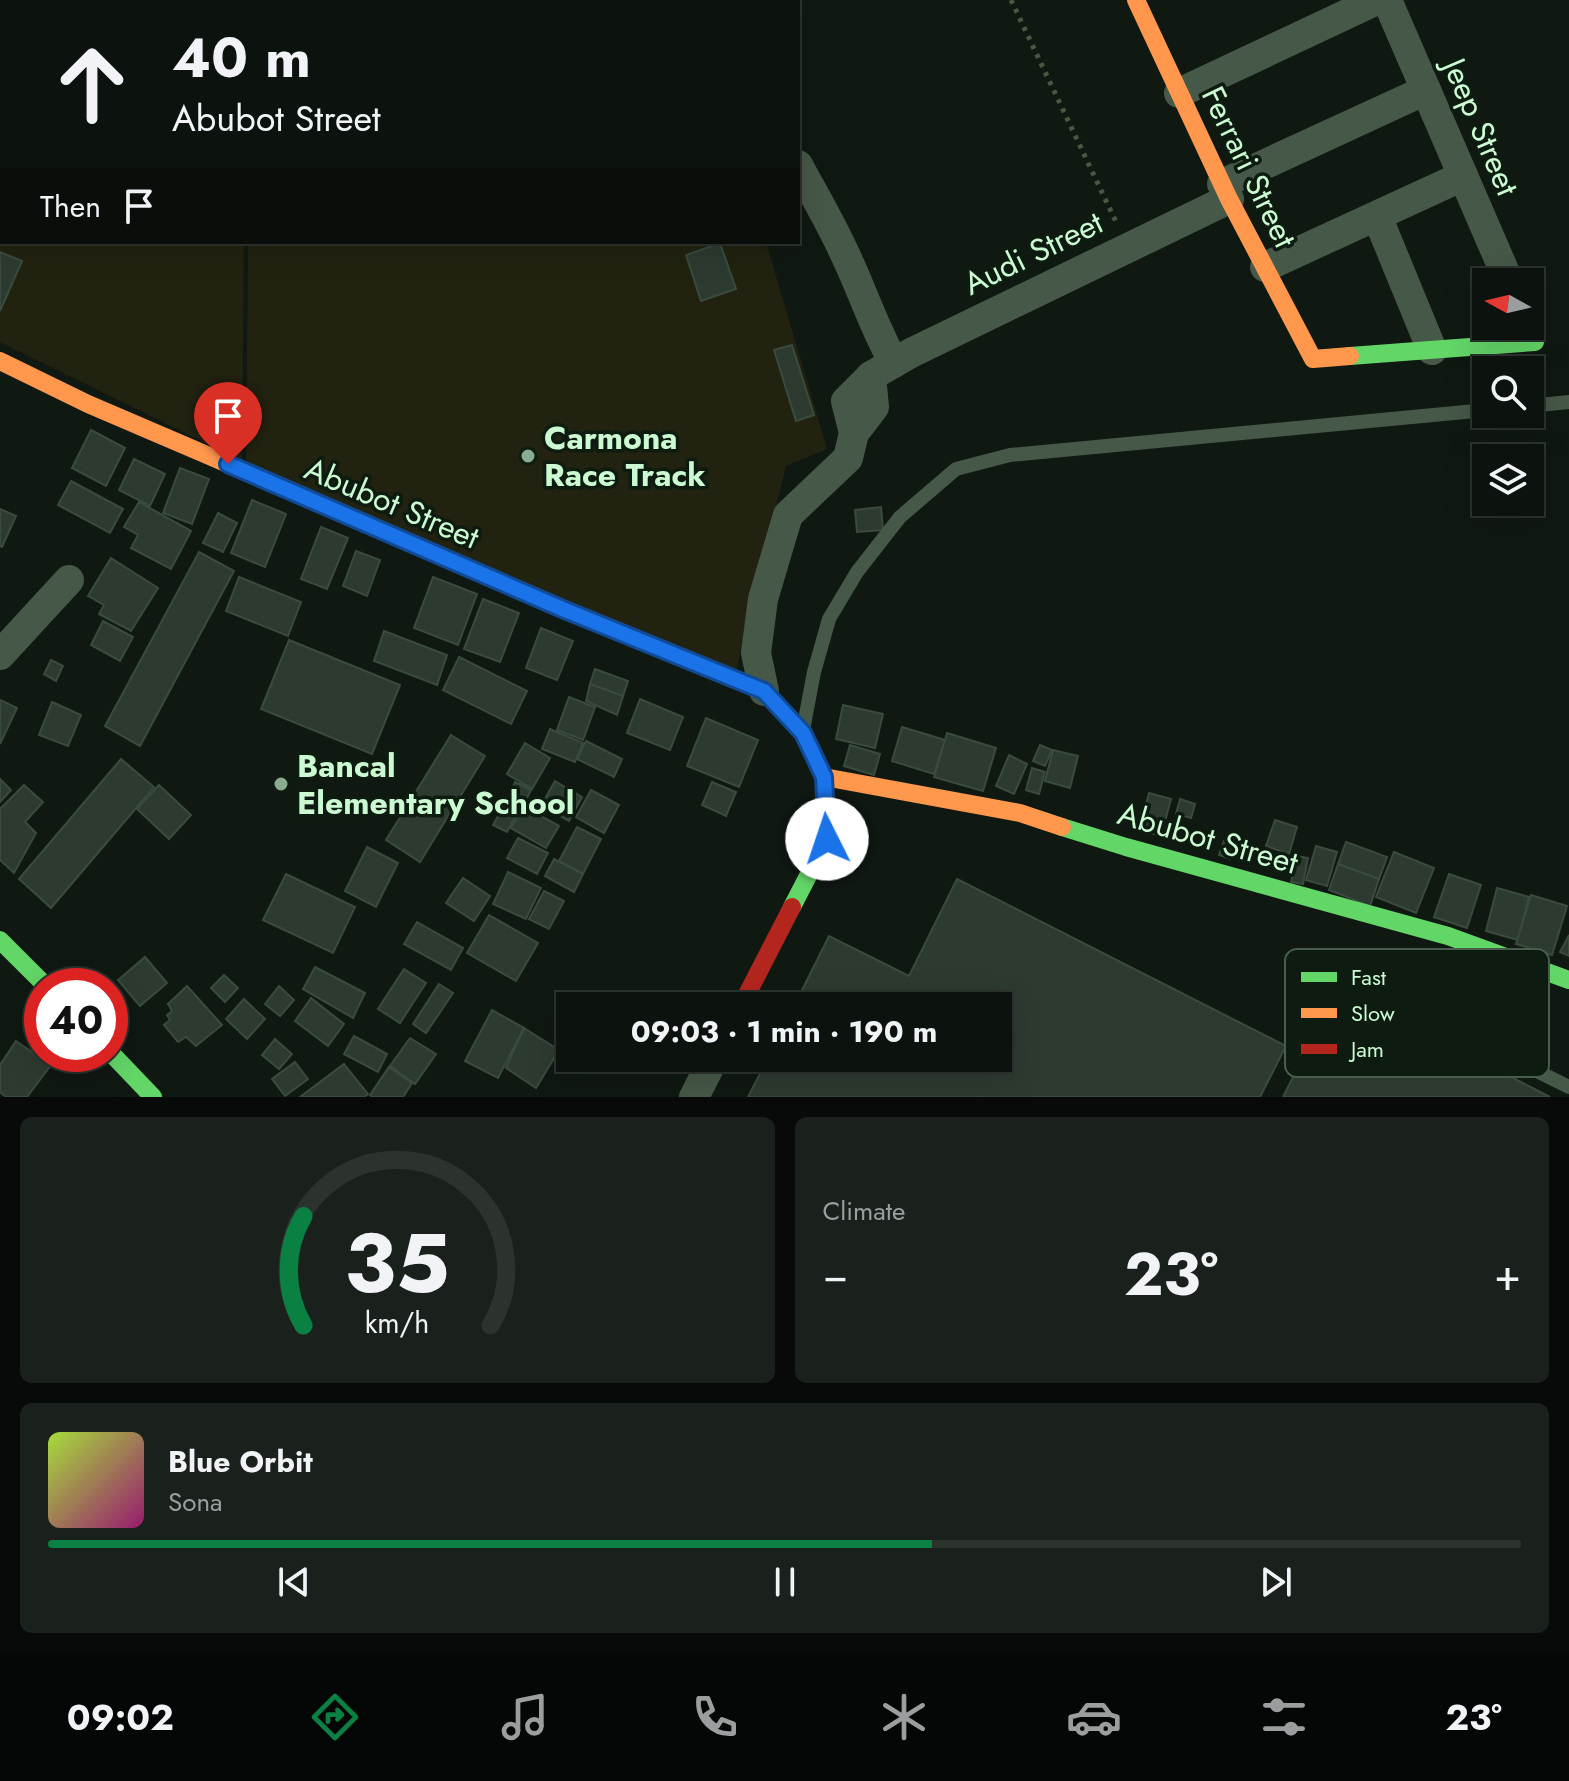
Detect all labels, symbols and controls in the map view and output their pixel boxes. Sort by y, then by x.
text: 40 m [172,17,311,98]
icon: ahead [40,32,144,136]
street label: Jeep Street [1430,48,1531,203]
street label: Ferrari Street [1190,79,1308,256]
text: Abubot Street [172,92,381,144]
icon: arrive [117,184,161,228]
text: Then [40,185,101,228]
street label: Audi Street [956,199,1111,307]
north arrow [1472,268,1544,340]
map controls [1472,268,1544,516]
button: search [1472,356,1544,428]
pin [194,382,262,464]
icon: arrive [206,394,250,438]
place label: Carmona Race Track [544,415,706,498]
button: layers [1472,444,1544,516]
street label: Abubot Street [298,446,487,561]
marker: Carmona Race Track [519,447,537,465]
place label: Bancal Elementary School [297,743,574,826]
marker: Bancal Elementary School [272,775,290,793]
street label: Abubot Street [1112,790,1304,886]
position arrow [785,797,869,881]
legend [1285,949,1549,1077]
text: Fast [1351,961,1387,993]
speed limit sign: 40 [24,968,128,1072]
text: Slow [1351,997,1395,1029]
text: 09:03 · 1 min · 190 m [631,1010,937,1053]
text: Jam [1348,1033,1384,1065]
text: Climate [823,1192,905,1230]
text: 35 [345,1203,450,1323]
text: 23° [1124,1231,1218,1318]
text: − [823,1243,848,1307]
text: + [1494,1243,1521,1307]
text: km/h [365,1302,430,1344]
text: Blue Orbit [168,1440,313,1483]
text: Sona [168,1483,223,1521]
icon: previous [272,1560,316,1604]
icon: pause [763,1560,807,1604]
icon: next [1254,1560,1298,1604]
icon: directions [307,1689,363,1745]
icon: music [497,1689,553,1745]
icon: phone [687,1689,743,1745]
icon: climate [876,1689,932,1745]
icon: car [1066,1689,1122,1745]
icon: filters [1256,1689,1312,1745]
text: 09:02 [67,1691,174,1743]
text: 23° [1445,1691,1502,1743]

